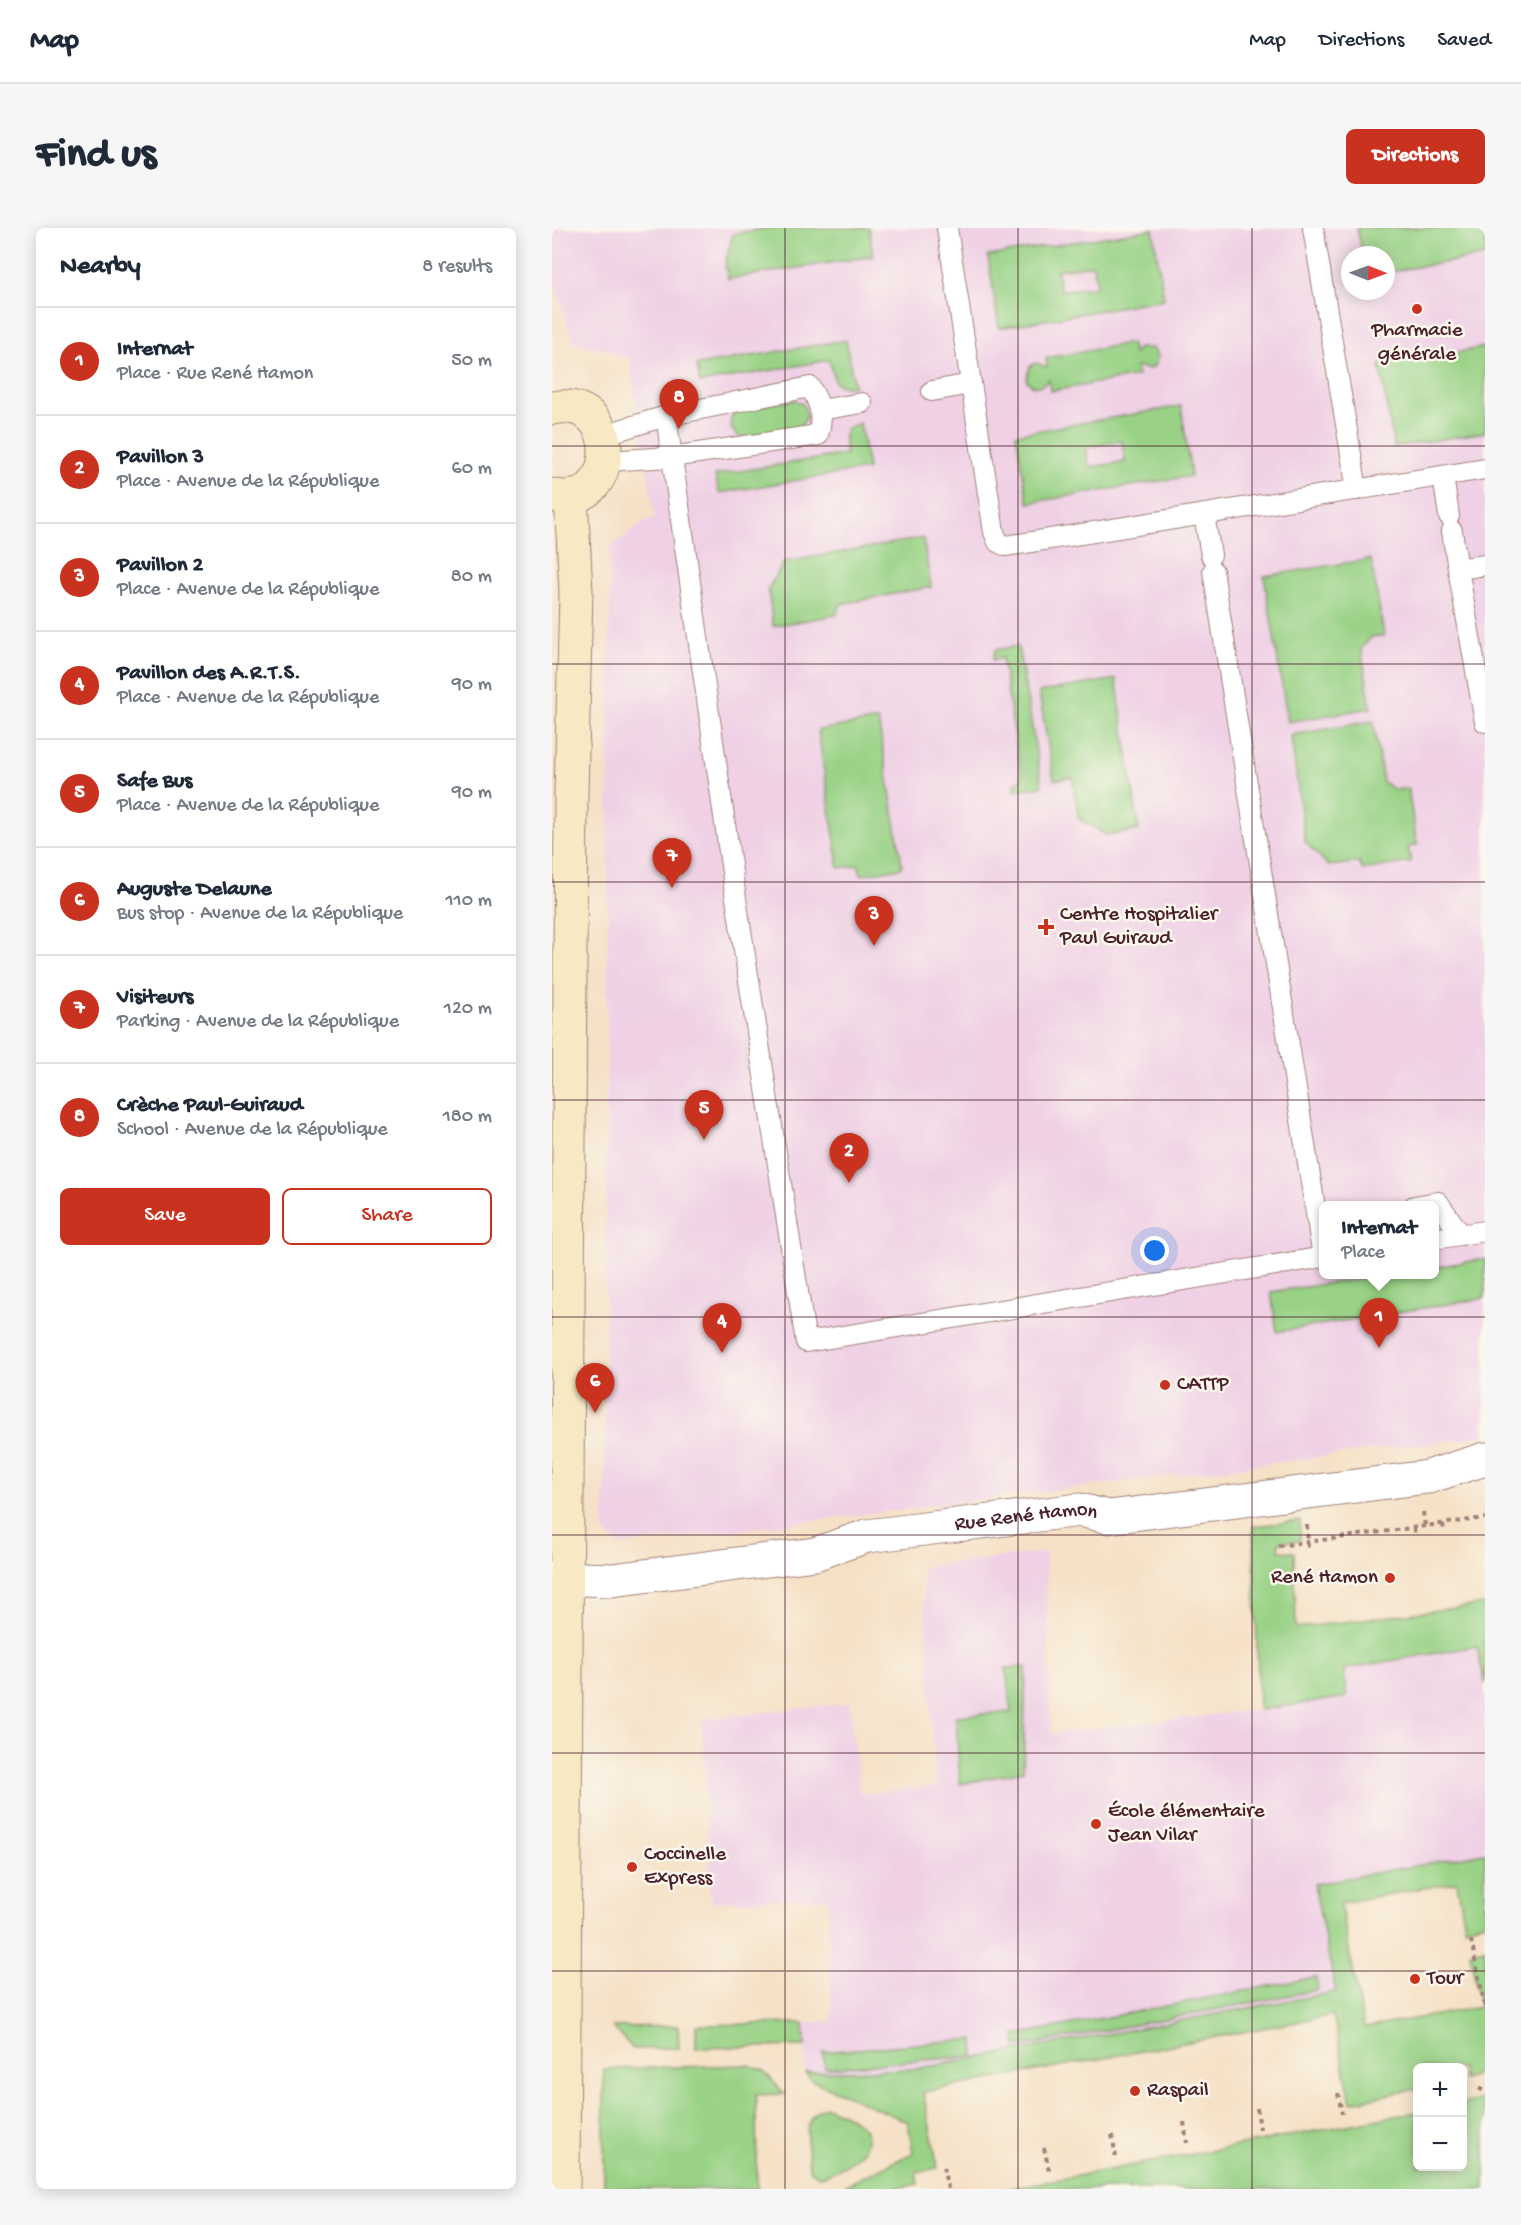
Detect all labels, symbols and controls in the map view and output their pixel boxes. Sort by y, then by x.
text: Map [30,25,79,58]
text: Map [1249,29,1286,54]
text: Directions [1319,29,1404,54]
text: Saved [1437,29,1491,54]
button: Directions [1346,129,1485,184]
text: Find us [36,132,156,181]
north arrow [1341,246,1395,300]
text: Nearby [60,252,141,283]
text: 8 results [422,256,492,279]
marker: Pharmacie générale [1410,302,1424,316]
place label: Pharmacie générale [1370,319,1464,368]
text: Internat [117,337,193,363]
text: 1 [75,350,84,373]
text: 50 m [451,350,492,373]
text: Place · Rue René Hamon [117,363,313,386]
pin: 8 [660,380,698,429]
text: Pavillon 3 [117,445,204,471]
text: 2 [75,458,84,481]
text: 60 m [452,458,492,481]
text: Place · Avenue de la République [117,471,379,494]
text: Pavillon 2 [117,553,203,579]
text: 3 [74,566,85,589]
text: 80 m [451,566,492,589]
text: Place · Avenue de la République [117,579,379,602]
text: Pavillon des A.R.T.S. [117,661,301,687]
text: 4 [75,674,84,697]
text: 90 m [452,674,492,697]
text: Place · Avenue de la République [117,687,379,710]
text: Safe Bus [117,769,192,795]
text: 5 [74,782,85,805]
text: 90 m [452,782,492,805]
text: Place · Avenue de la République [117,795,379,818]
pin: 7 [652,838,692,888]
text: Auguste Delaune [117,877,272,903]
text: 6 [74,890,85,913]
text: 110 m [446,890,492,913]
pin: 3 [854,896,894,946]
text: Bus stop · Avenue de la République [117,903,403,926]
place label: Centre Hospitalier Paul Guiraud [1059,903,1219,952]
marker: Centre Hospitalier Paul Guiraud [1037,918,1055,936]
text: Visiteurs [117,985,193,1011]
text: 7 [74,998,85,1021]
text: 120 m [444,998,492,1021]
text: Parking · Avenue de la République [117,1011,399,1034]
pin: 5 [684,1090,724,1140]
text: Crèche Paul-Guiraud [117,1093,303,1119]
text: 8 [74,1106,85,1129]
text: 180 m [443,1106,492,1129]
text: School · Avenue de la République [117,1119,388,1142]
pin: 2 [830,1134,868,1183]
button: Save [60,1188,270,1245]
button: Share [282,1188,492,1245]
popup [1319,1201,1439,1279]
text: Internat [1341,1216,1417,1242]
your location [1140,1236,1169,1265]
text: Place [1341,1242,1385,1265]
pin: 1 [1360,1298,1398,1348]
pin: 4 [702,1304,742,1353]
pin: 6 [576,1364,615,1413]
place label: CATTP [1177,1373,1229,1398]
marker: CATTP [1158,1378,1172,1392]
street label: Rue René Hamon [953,1497,1100,1538]
place label: René Hamon [1271,1566,1378,1591]
marker: René Hamon [1383,1571,1397,1585]
place label: École élémentaire Jean Vilar [1108,1800,1266,1849]
marker: École élémentaire Jean Vilar [1089,1817,1103,1831]
place label: Coccinelle Express [644,1843,727,1892]
marker: Coccinelle Express [625,1860,639,1874]
place label: Tour [1426,1967,1465,1992]
marker: Tour [1408,1972,1422,1986]
map controls [1413,2063,1467,2171]
button: + [1413,2063,1467,2117]
place label: Raspail [1147,2079,1209,2104]
marker: Raspail [1128,2084,1142,2098]
button: − [1413,2117,1467,2171]

